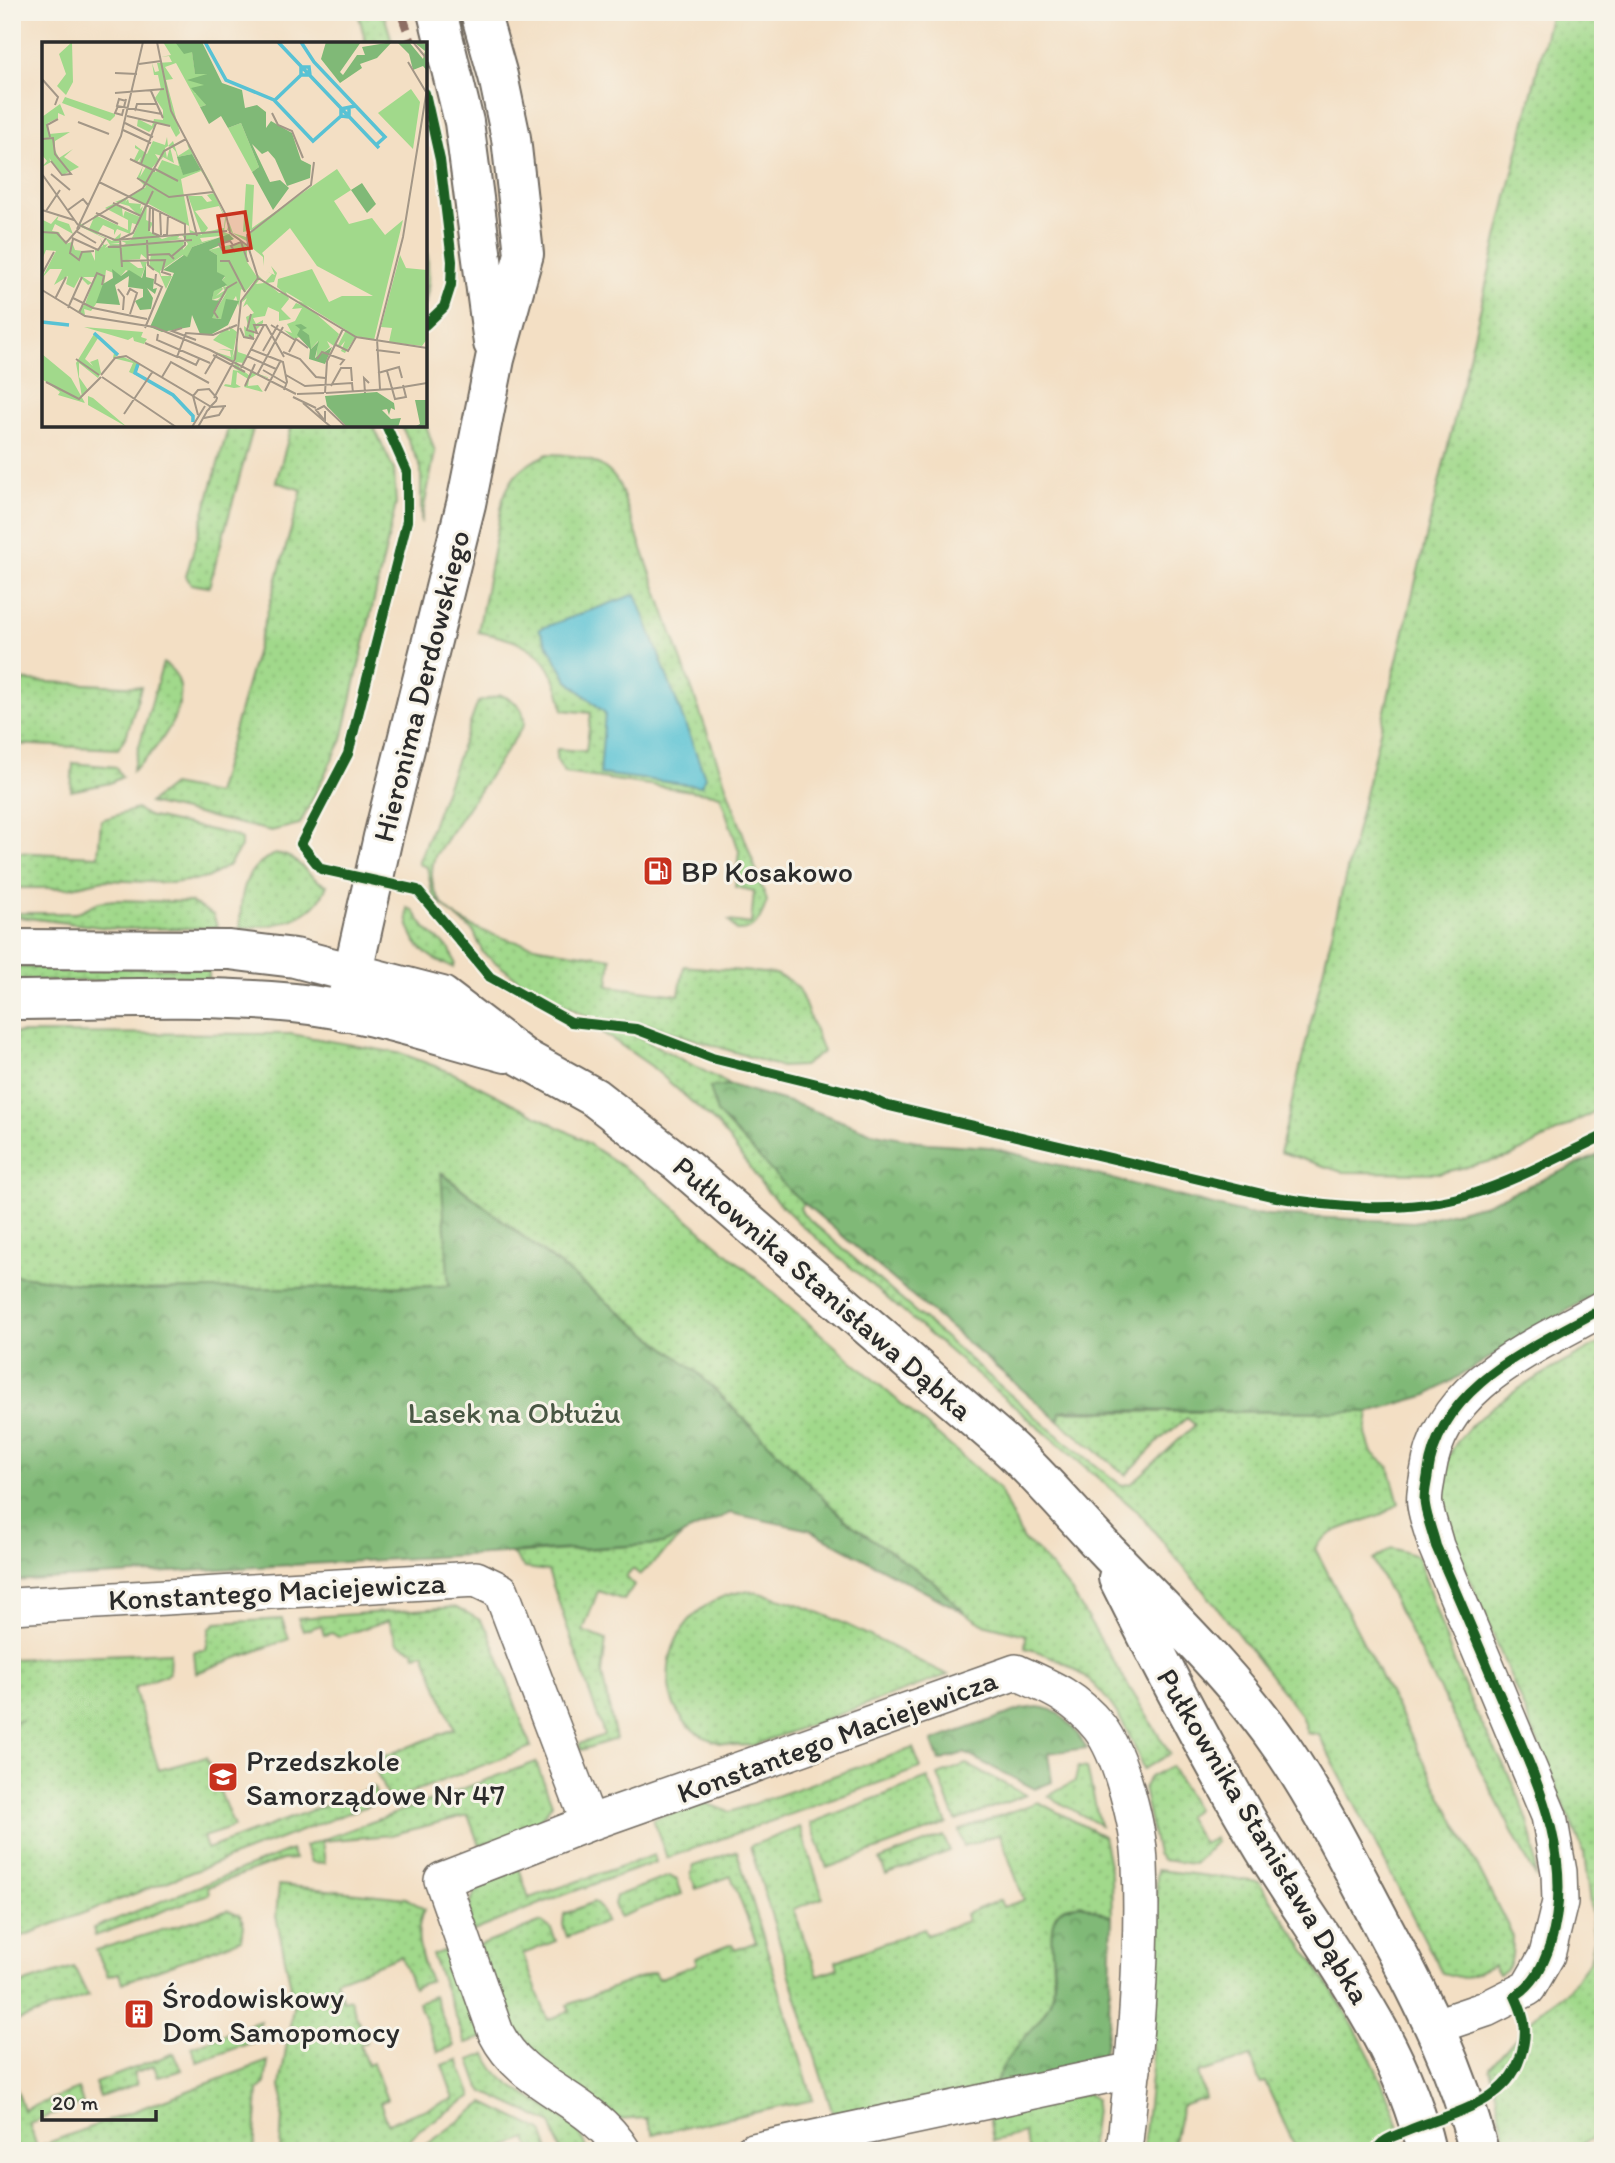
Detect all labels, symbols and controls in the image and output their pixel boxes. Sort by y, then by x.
inset map [42,42,427,427]
street label: Hieronima Derdowskiego [364,526,478,846]
place label: BP Kosakowo [681,853,853,890]
fuel station icon: BP Kosakowo [641,854,675,888]
street label: Pułkownika Stanisława Dąbka [665,1148,981,1429]
park label: Lasek na Obłużu [408,1394,620,1431]
street label: Konstantego Maciejewicza [107,1564,447,1618]
street label: Konstantego Maciejewicza [672,1661,1003,1811]
street label: Pułkownika Stanisława Dąbka [1149,1661,1379,2011]
place label: Przedszkole Samorządowe Nr 47 [246,1742,505,1813]
school or university icon: Przedszkole Samorządowe Nr 47 [206,1760,240,1794]
place label: Środowiskowy Dom Samopomocy [162,1979,400,2050]
building icon: Środowiskowy Dom Samopomocy [122,1997,156,2031]
scale bar [42,2079,156,2123]
text: 20 m [52,2090,99,2115]

